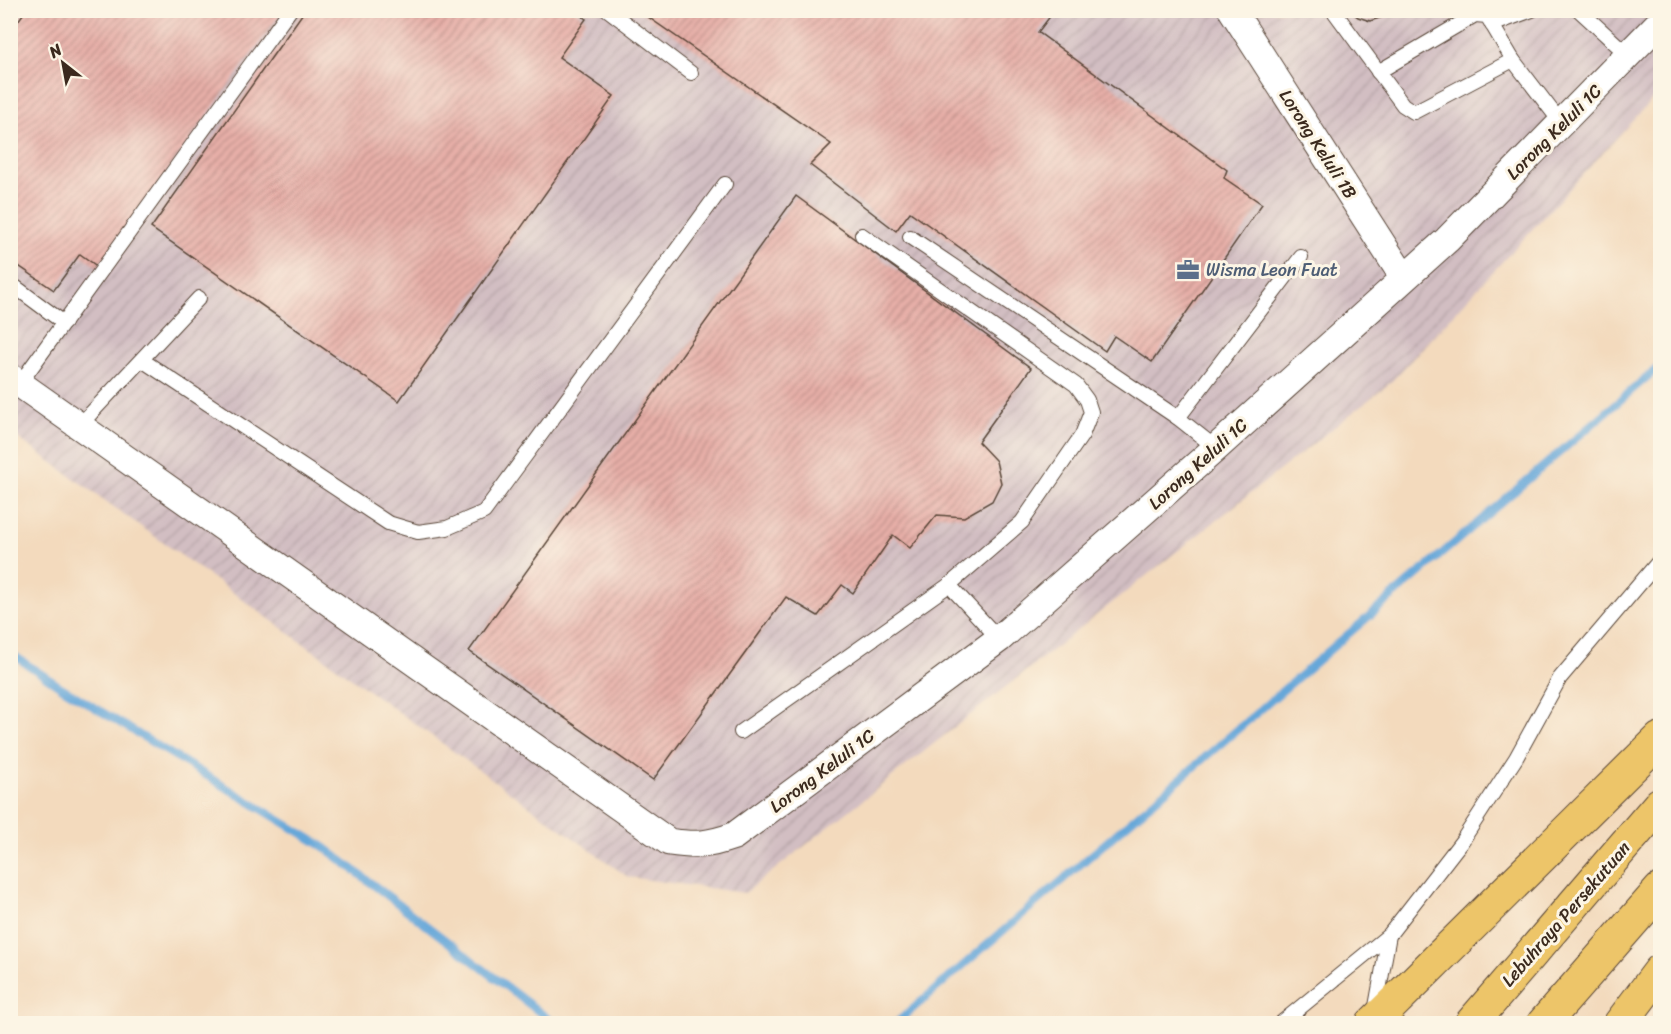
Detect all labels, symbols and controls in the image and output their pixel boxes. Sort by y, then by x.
north arrow [33,33,93,93]
text: N [42,35,69,66]
street label: Lorong Keluli 1C [1498,76,1610,188]
street label: Lorong Keluli 1B [1270,83,1366,205]
place label: Wisma Leon Fuat [1206,254,1338,286]
office icon: Wisma Leon Fuat [1175,257,1201,283]
street label: Lorong Keluli 1C [1141,410,1256,518]
street label: Lorong Keluli 1C [762,720,882,822]
street label: Lebuhraya Persekutuan [1493,833,1639,994]

